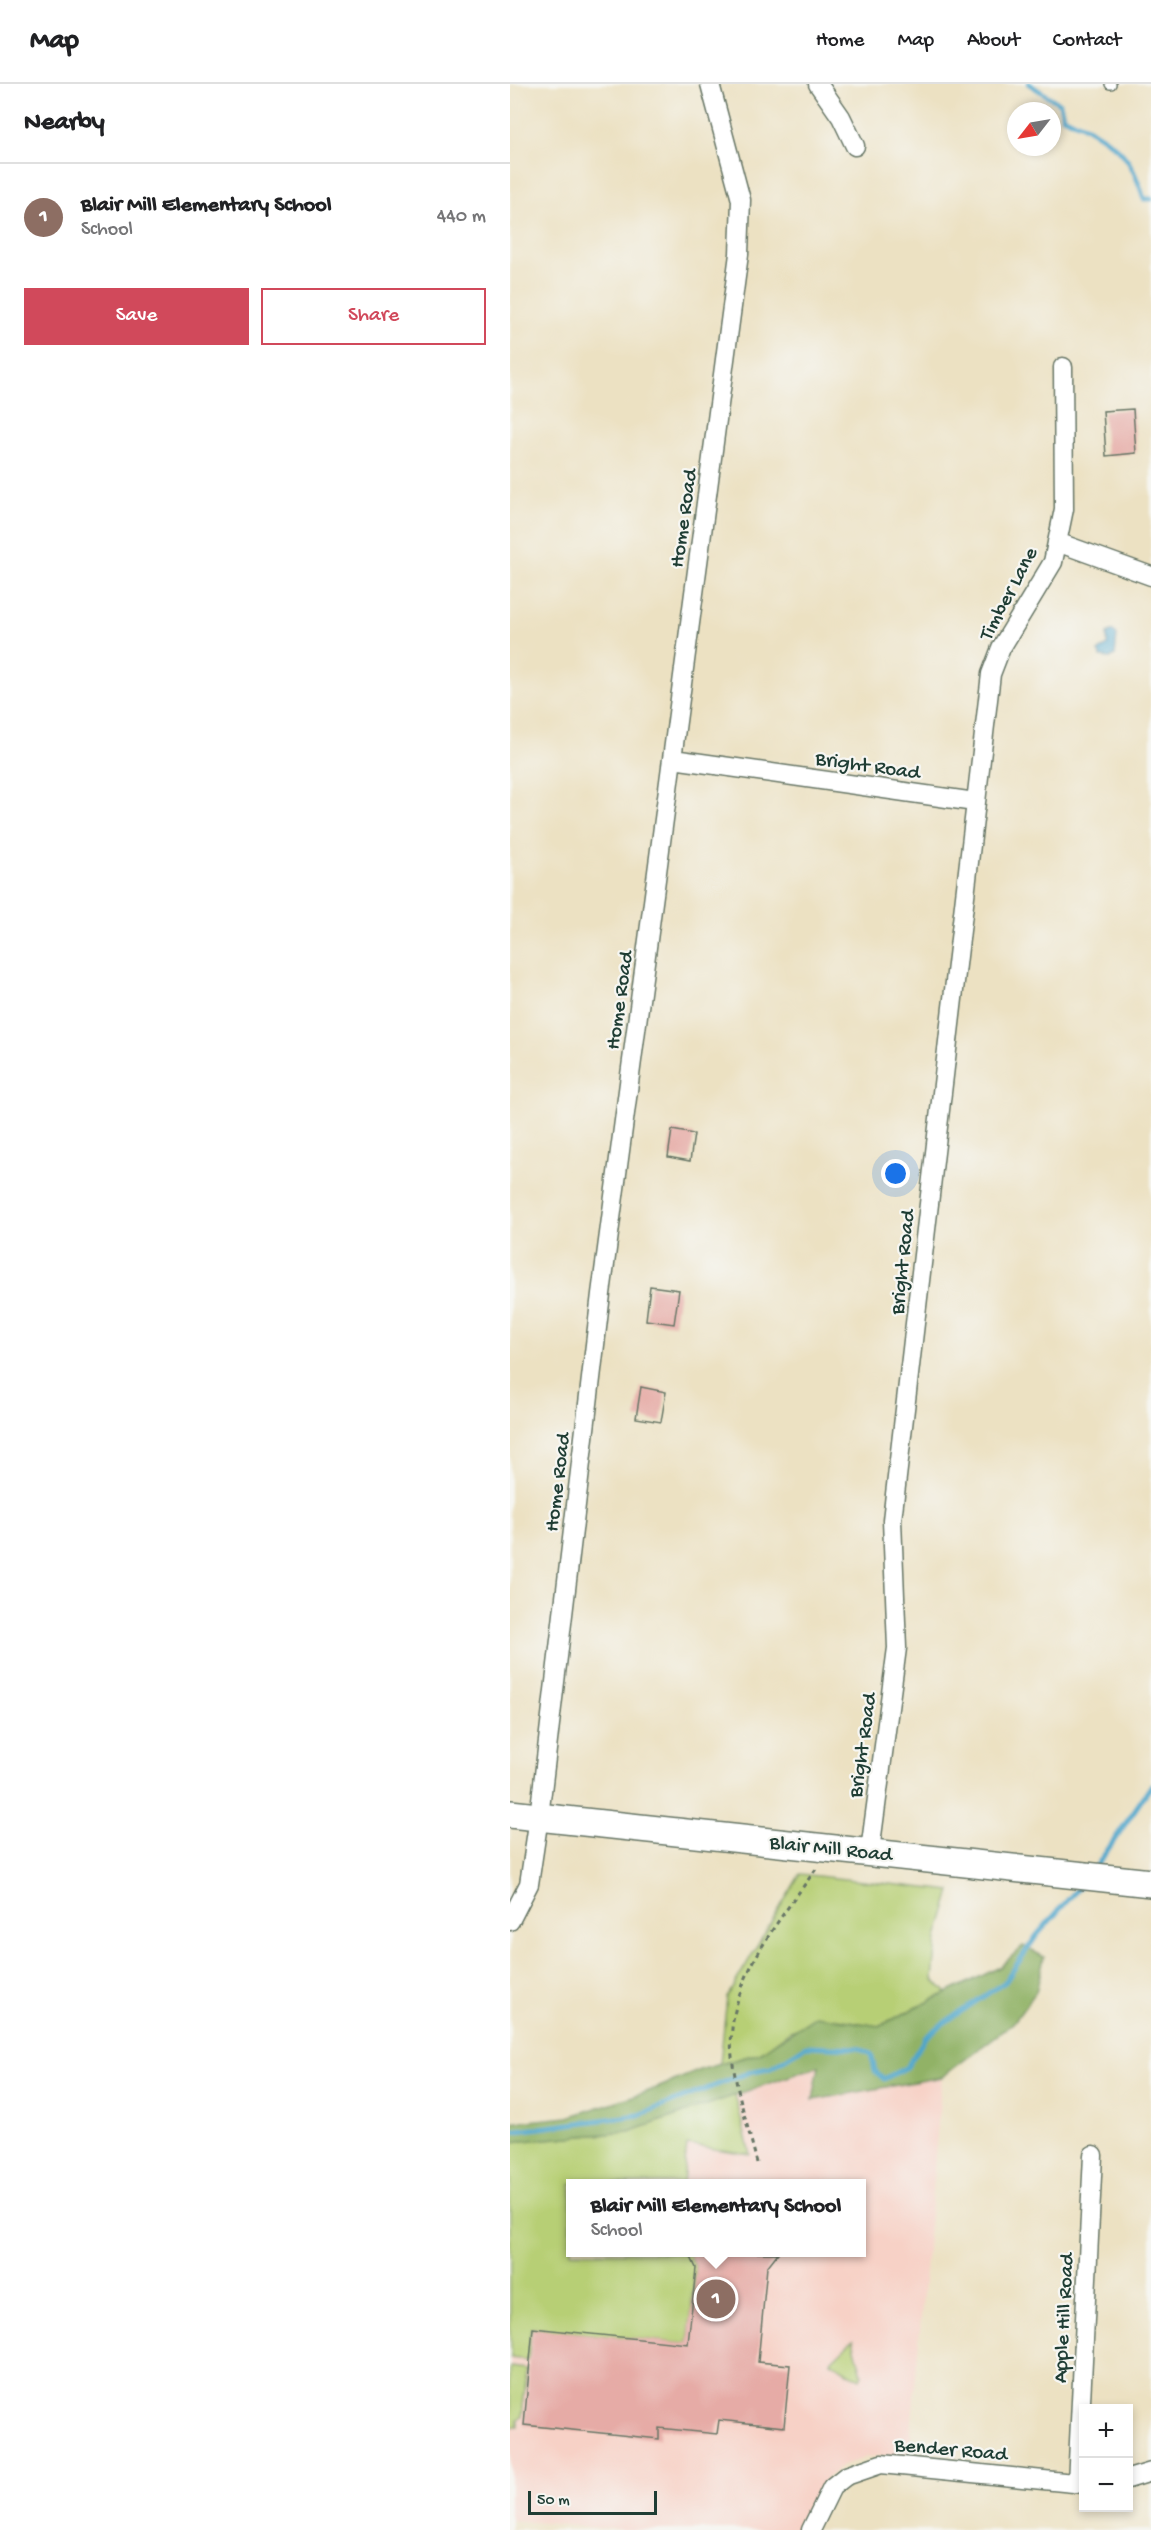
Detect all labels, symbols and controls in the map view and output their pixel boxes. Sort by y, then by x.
text: Map [30,25,79,58]
text: Home [816,29,864,54]
text: Map [897,29,934,54]
text: About [967,29,1020,54]
text: Contact [1053,29,1121,54]
north arrow [1007,102,1061,156]
text: Nearby [24,108,105,139]
text: Blair Mill Elementary School [81,193,332,219]
text: 1 [39,206,48,229]
text: 440 m [437,206,486,229]
text: School [81,219,133,242]
button: Save [24,288,249,345]
button: Share [261,288,486,345]
street label: Home Road [666,466,705,569]
street label: Timber Lane [975,543,1046,646]
street label: Bright Road [813,748,923,787]
street label: Home Road [602,948,641,1051]
your location [881,1159,910,1188]
street label: Bright Road [886,1207,923,1317]
street label: Home Road [541,1430,578,1533]
street label: Bright Road [845,1690,884,1800]
street label: Blair Mill Road [767,1832,895,1870]
popup [566,2179,866,2257]
text: Blair Mill Elementary School [591,2194,841,2220]
text: School [591,2220,643,2243]
street label: Apple Hill Road [1050,2251,1081,2384]
pin: 1 [696,2276,736,2322]
map controls [1079,2404,1133,2512]
button: + [1079,2404,1133,2458]
street label: Bender Road [892,2434,1010,2469]
button: − [1079,2458,1133,2512]
scale bar [528,2488,657,2516]
text: 50 m [537,2492,570,2511]

